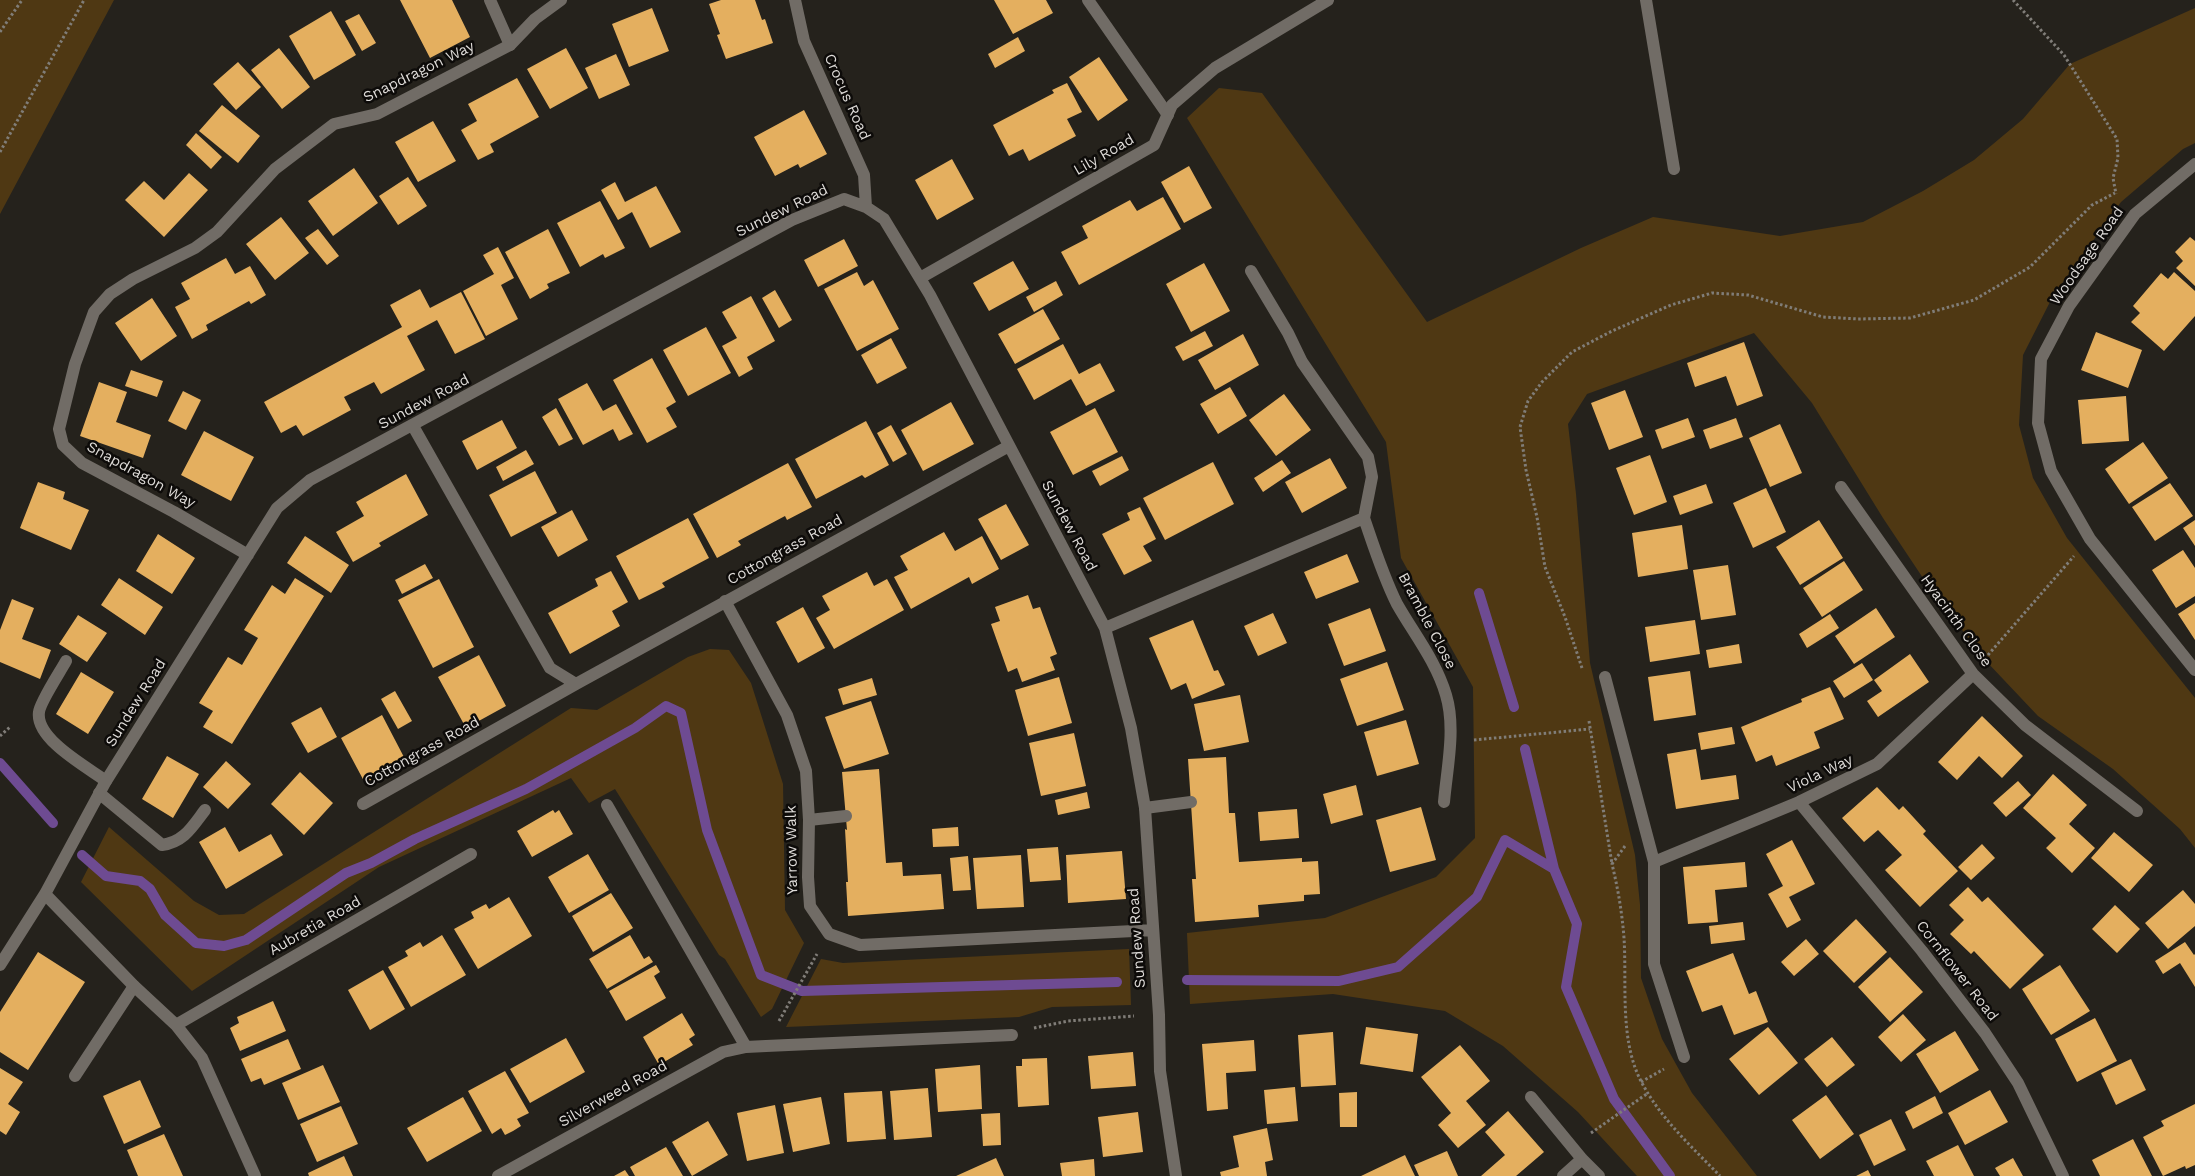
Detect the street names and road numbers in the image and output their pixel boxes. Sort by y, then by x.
street label: Snapdragon Way [360,37,478,107]
street label: Crocus Road [820,51,874,143]
street label: Lily Road [1071,131,1137,179]
street label: Sundew Road [733,181,831,241]
street label: Woodsage Road [2046,203,2128,309]
street label: Sundew Road [376,371,472,433]
street label: Snapdragon Way [83,438,199,512]
street label: Sundew Road [1038,478,1100,574]
street label: Cottongrass Road [724,511,846,589]
street label: Bramble Close [1394,570,1460,672]
street label: Hyacinth Close [1916,571,1996,671]
street label: Sundew Road [102,656,170,750]
street label: Cottongrass Road [361,713,483,791]
street label: Viola Way [1784,751,1856,797]
street label: Yarrow Walk [782,805,802,895]
street label: Sundew Road [1125,887,1149,989]
street label: Aubretia Road [266,892,364,960]
street label: Cornflower Road [1912,917,2002,1025]
street label: Silverweed Road [556,1057,670,1131]

